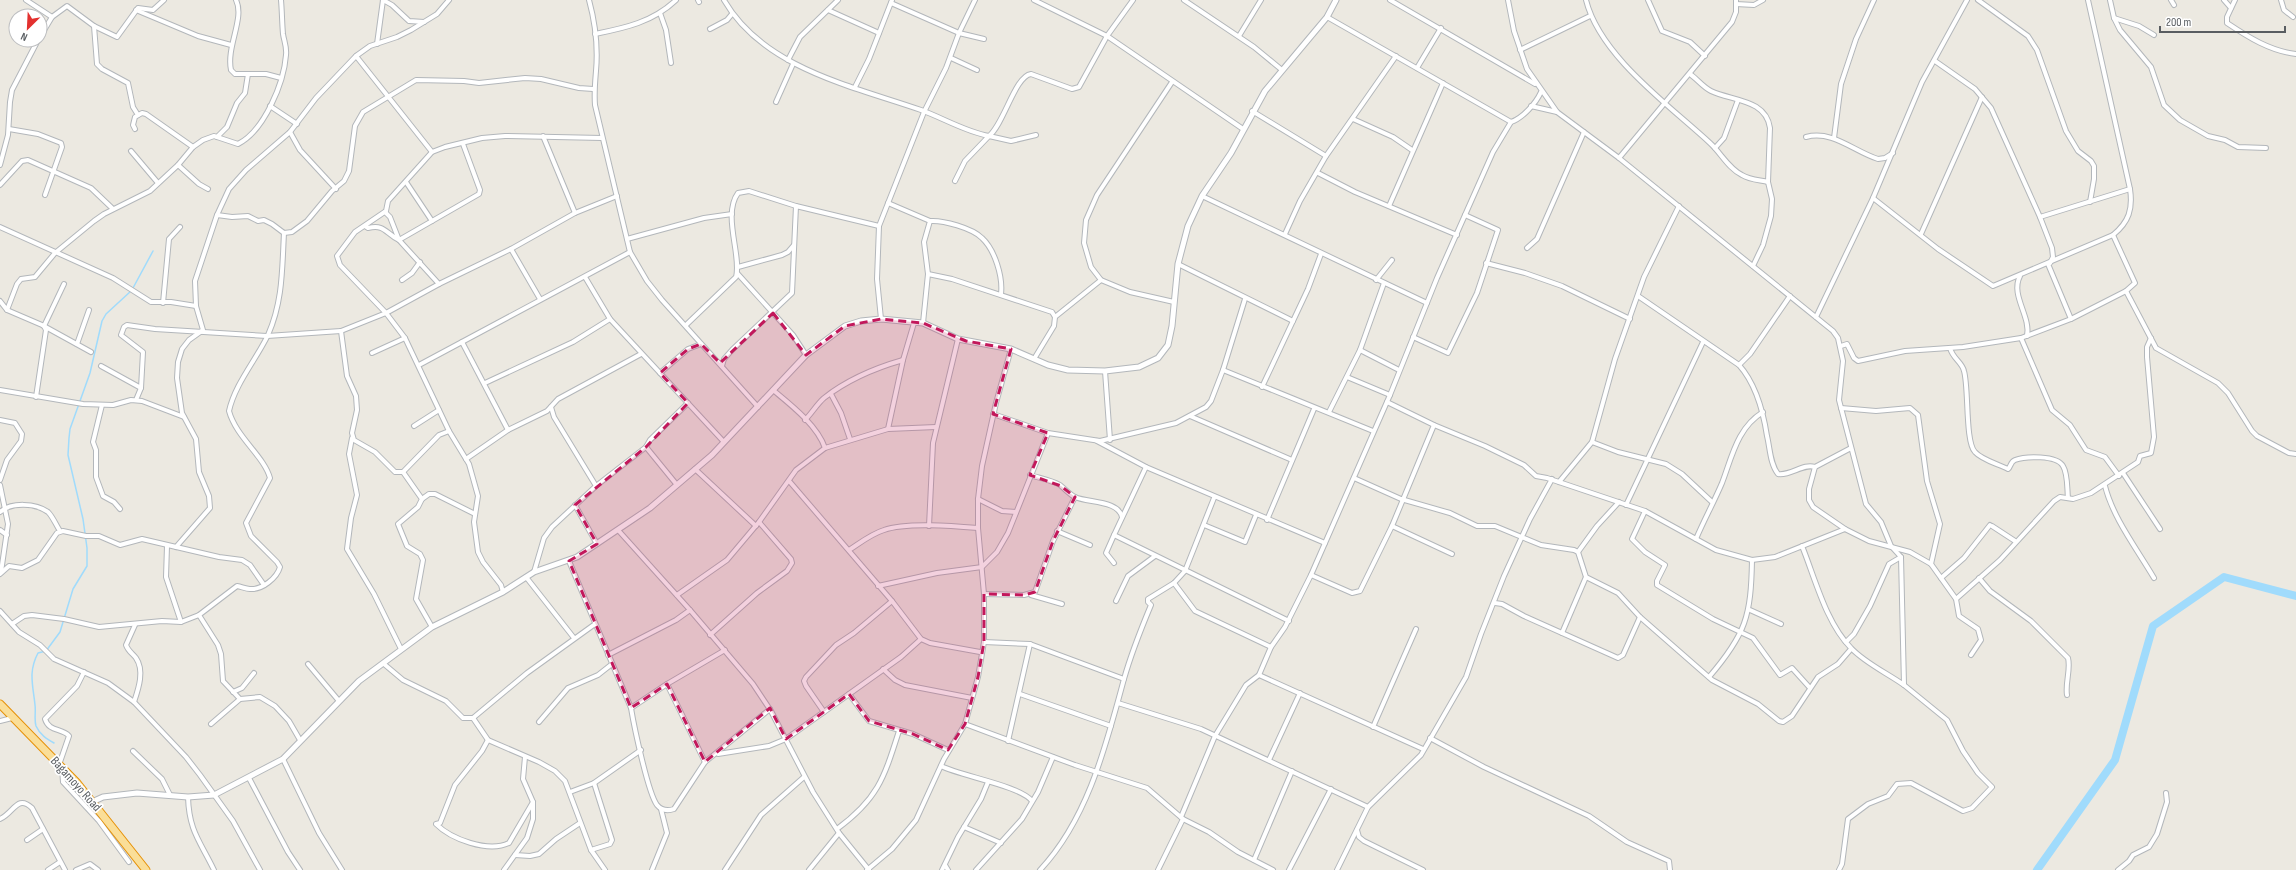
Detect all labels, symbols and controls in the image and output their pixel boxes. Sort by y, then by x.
north arrow [8,8,48,48]
scale bar [2160,8,2285,34]
text: 200 m [2166,15,2192,30]
text: N [19,29,29,44]
street label: Bagamoyo Road [47,753,105,815]

